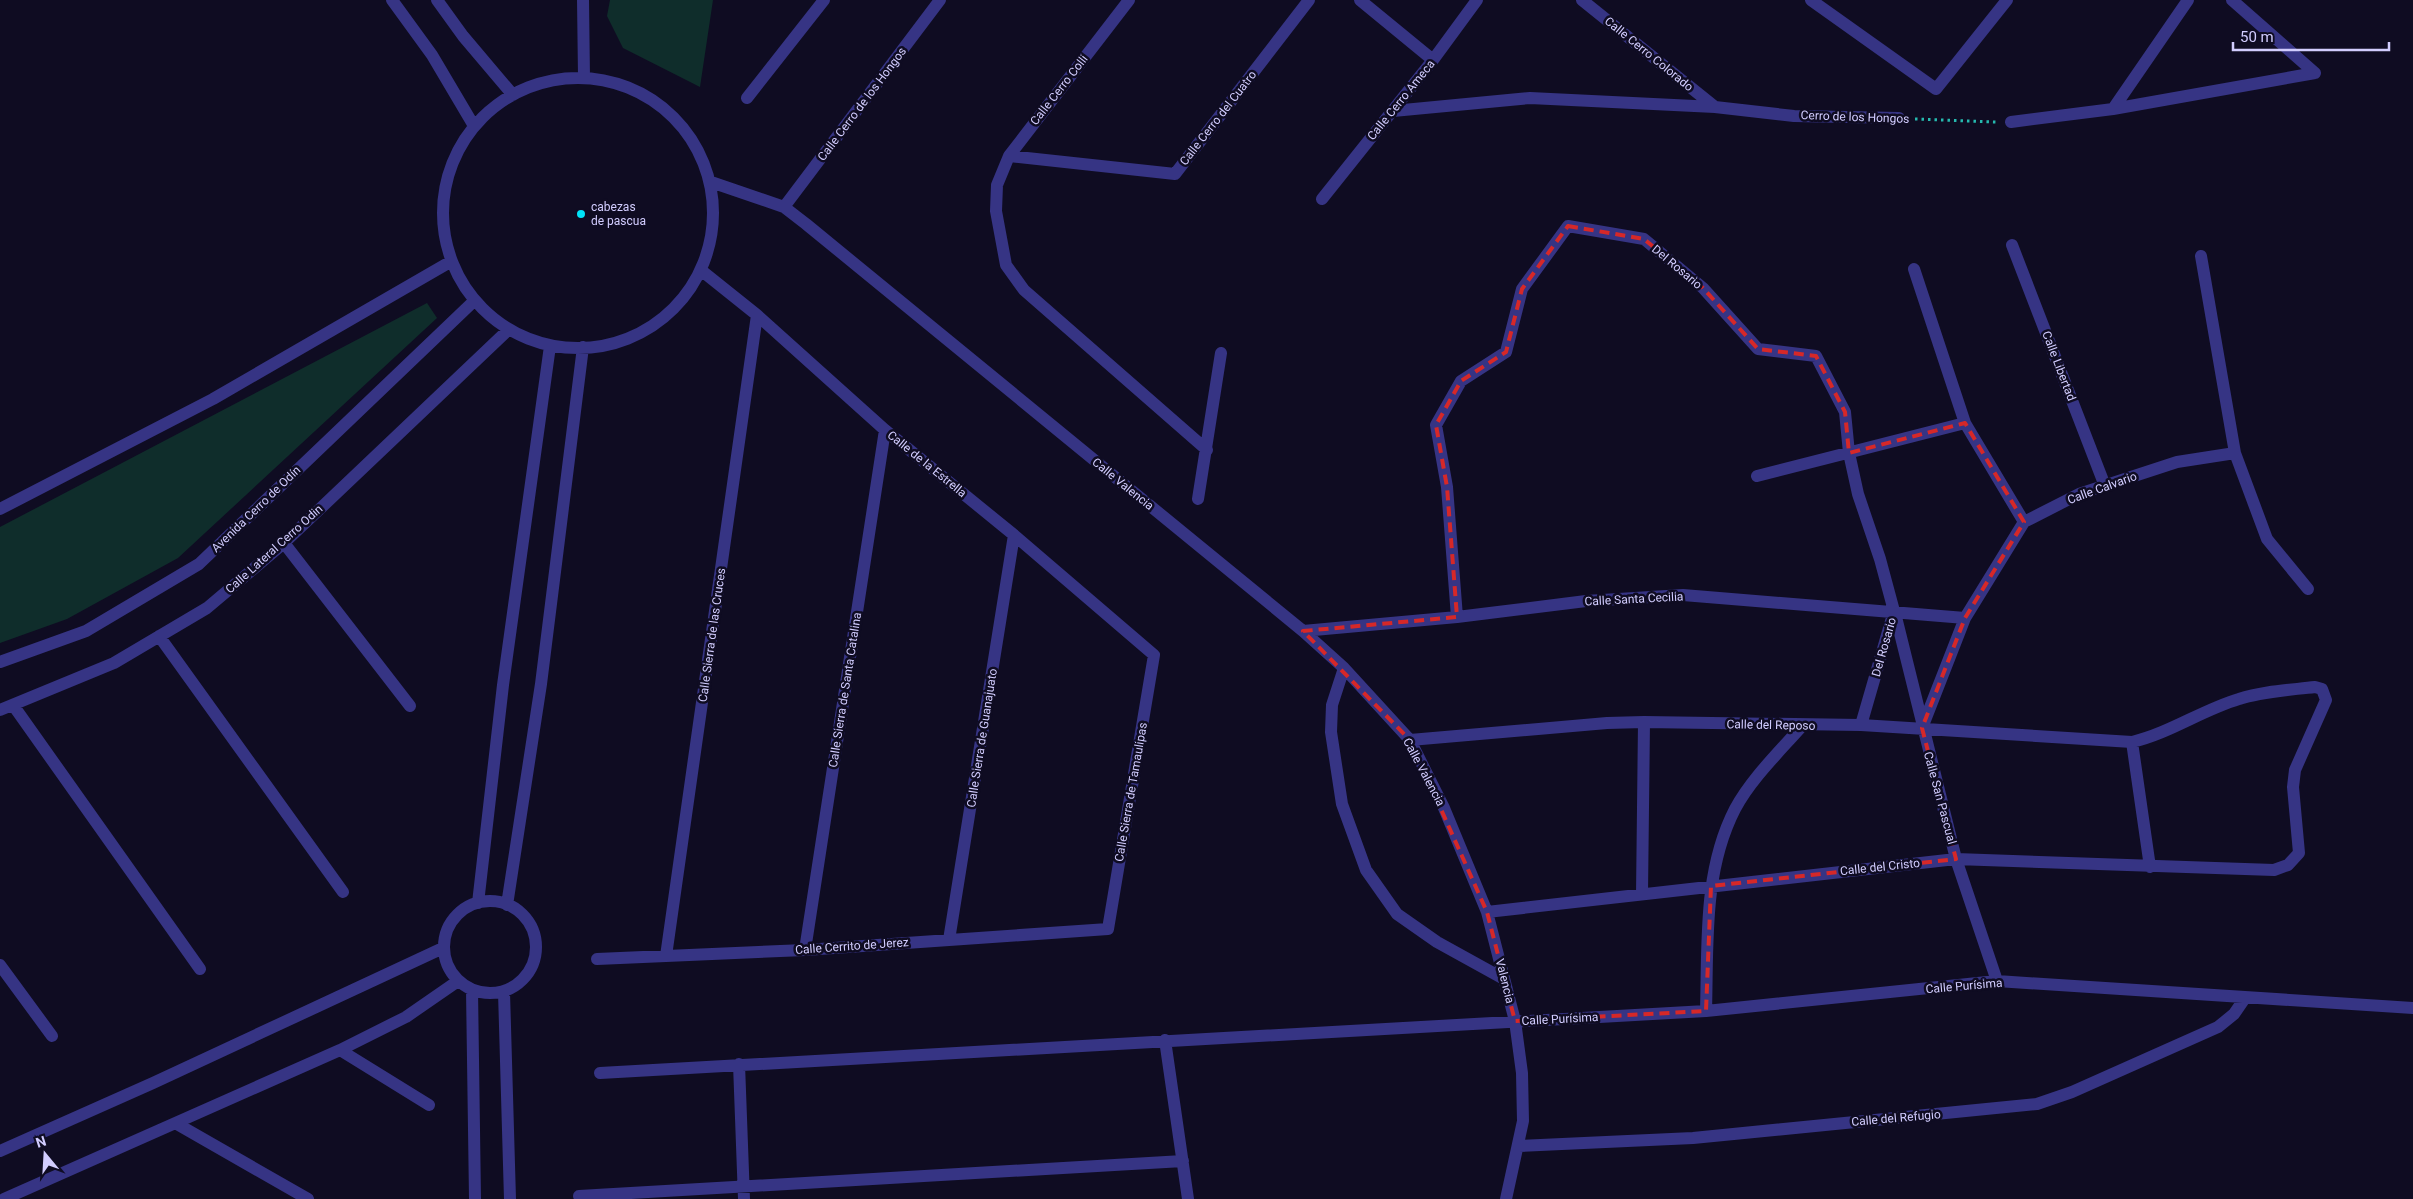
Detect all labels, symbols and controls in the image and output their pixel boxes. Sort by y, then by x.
street label: Calle Cerro Colorado [1602,14,1696,94]
scale bar [2233,20,2389,52]
text: 50 m [2240,28,2274,46]
street label: Calle Cerro de los Hongos [815,45,909,163]
street label: Calle Cerro Colli [1027,52,1091,128]
street label: Calle Cerro Ameca [1364,57,1438,143]
street label: Calle Cerro del Cuatro [1177,68,1259,168]
street label: Cerro de los Hongos [1800,108,1910,126]
place label: cabezas de pascua [591,200,646,228]
marker: cabezas de pascua [575,208,587,220]
street label: Del Rosario [1649,242,1705,292]
street label: Calle Libertad [2039,329,2079,403]
street label: Calle de la Estrella [885,428,969,500]
street label: Calle Valencia [1089,455,1157,513]
street label: Avenida Cerro de Odín [209,463,303,555]
street label: Calle Calvario [2065,469,2139,507]
street label: Calle Lateral Cerro Odin [223,502,325,596]
street label: Calle Sierra de las Cruces [696,567,728,703]
street label: Calle Santa Cecilia [1584,589,1684,609]
street label: Calle Sierra de Santa Catalina [826,611,864,769]
street label: Del Rosario [1869,616,1899,678]
street label: Calle Sierra de Guanajuato [964,667,1000,809]
street label: Calle del Reposo [1726,717,1816,733]
street label: Calle Sierra de Tamaulipas [1112,721,1150,863]
street label: Calle Valencia [1400,736,1448,808]
street label: Calle San Pascual [1921,750,1959,846]
street label: Calle del Cristo [1839,856,1921,878]
street label: Calle Cerrito de Jerez [795,935,909,957]
street label: Valencia [1493,957,1517,1005]
street label: Calle Purísima [1925,976,2003,996]
street label: Calle Purísima [1521,1010,1599,1028]
street label: Calle del Refugio [1851,1107,1941,1129]
north arrow [20,1129,70,1179]
text: N [34,1132,48,1151]

